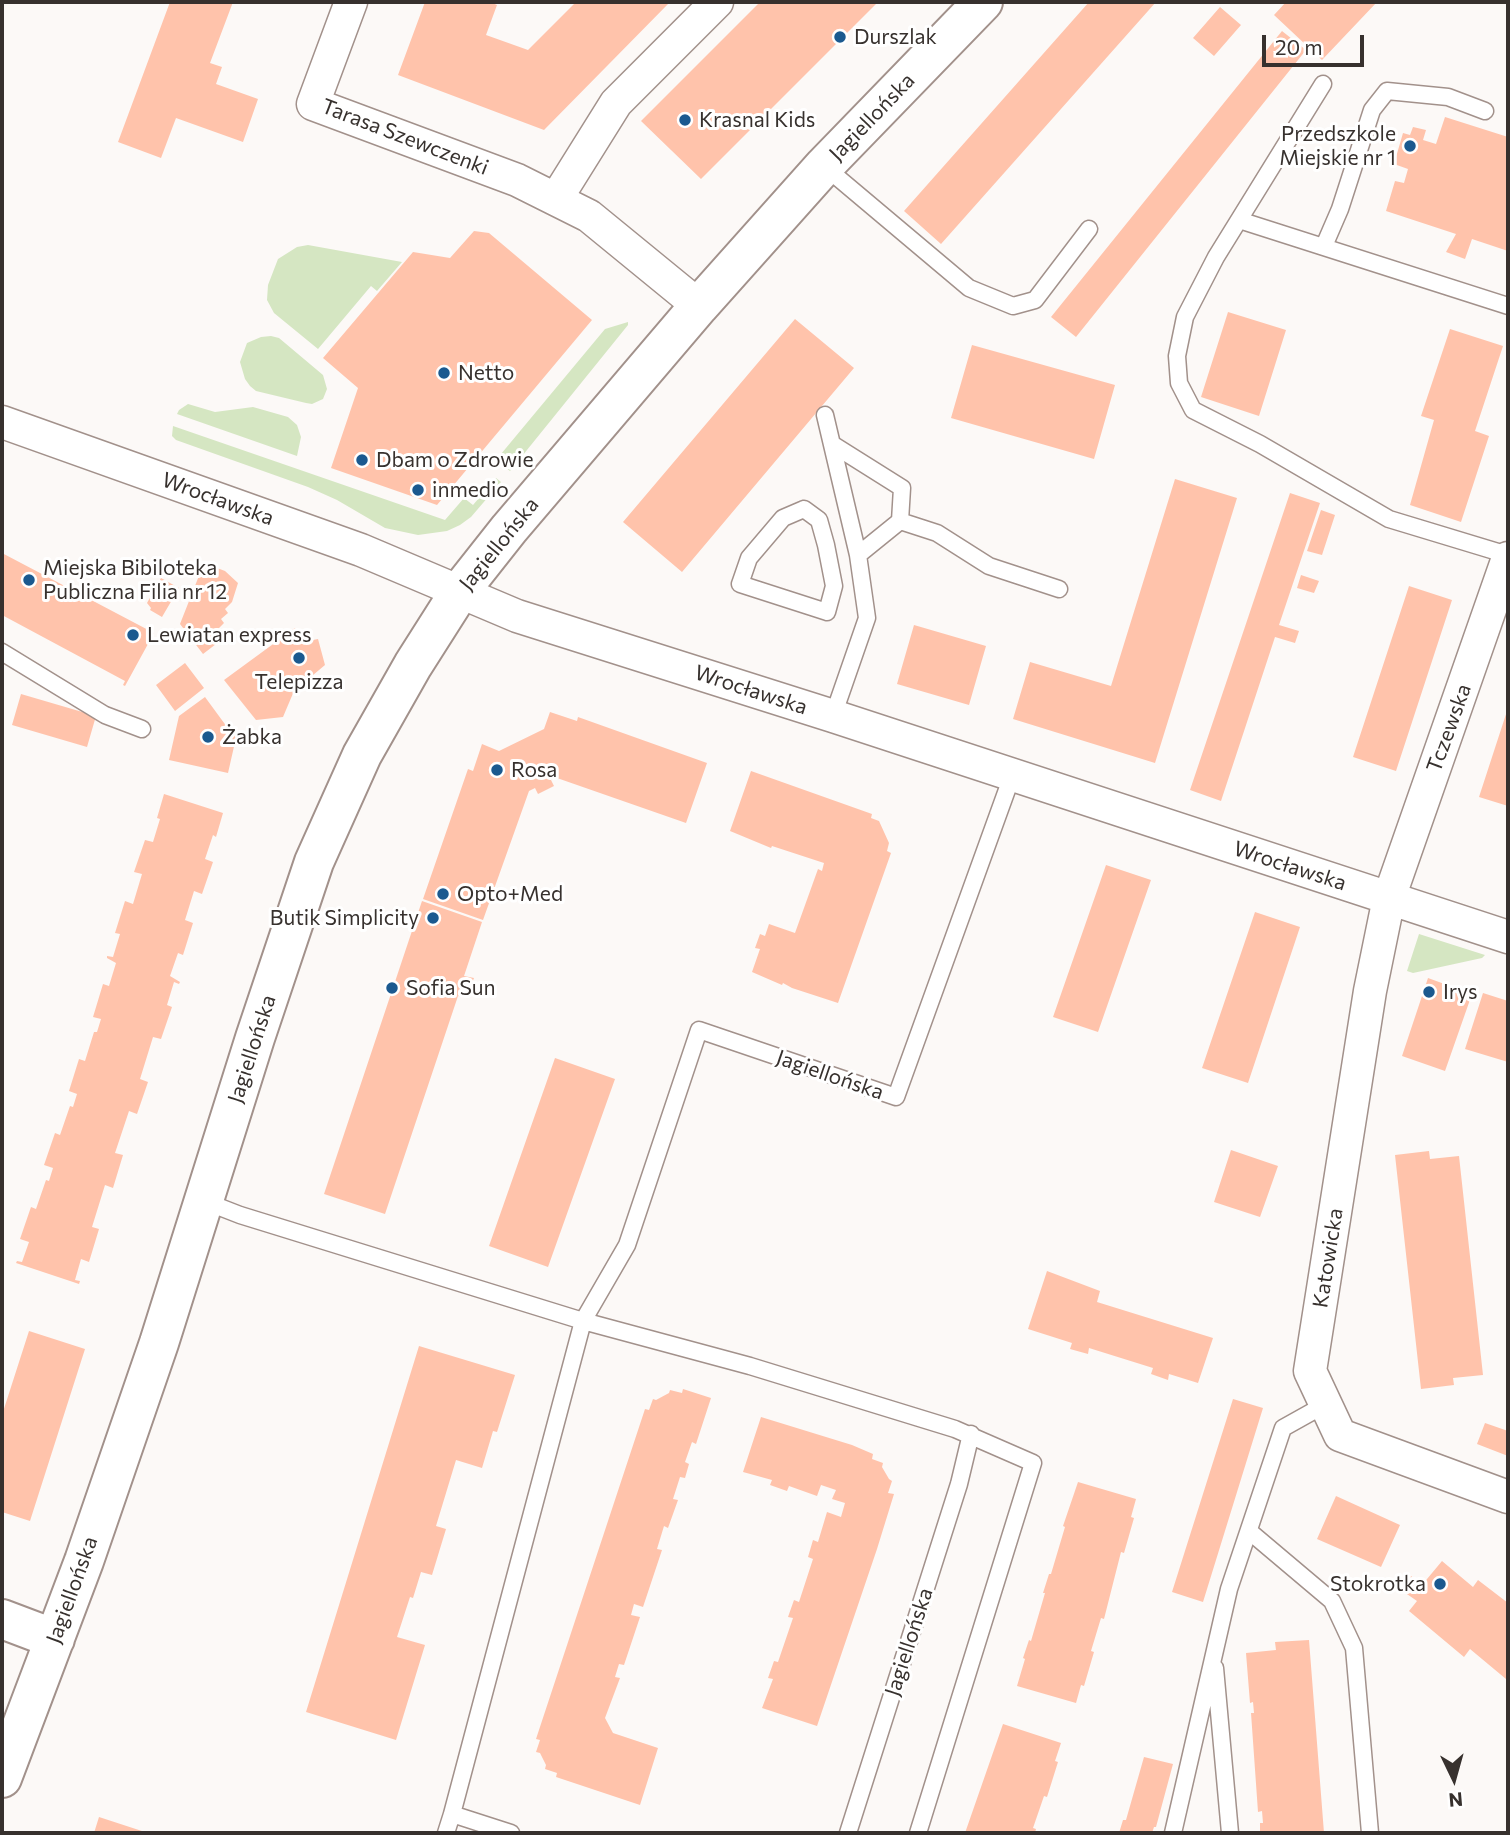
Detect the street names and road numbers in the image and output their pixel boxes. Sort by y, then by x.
street label: Jagiellońska [824,68,920,166]
street label: Tarasa Szewczenki [318,94,492,180]
street label: Wrocławska [159,467,277,531]
street label: Jagiellońska [454,493,544,595]
street label: Wrocławska [691,660,811,720]
street label: Tczewska [1421,680,1477,776]
street label: Wrocławska [1230,836,1350,896]
street label: Jagiellońska [223,992,281,1106]
street label: Jagiellońska [773,1045,887,1105]
street label: Katowicka [1308,1206,1348,1310]
street label: Jagiellońska [41,1533,103,1647]
street label: Jagiellońska [880,1585,938,1699]

